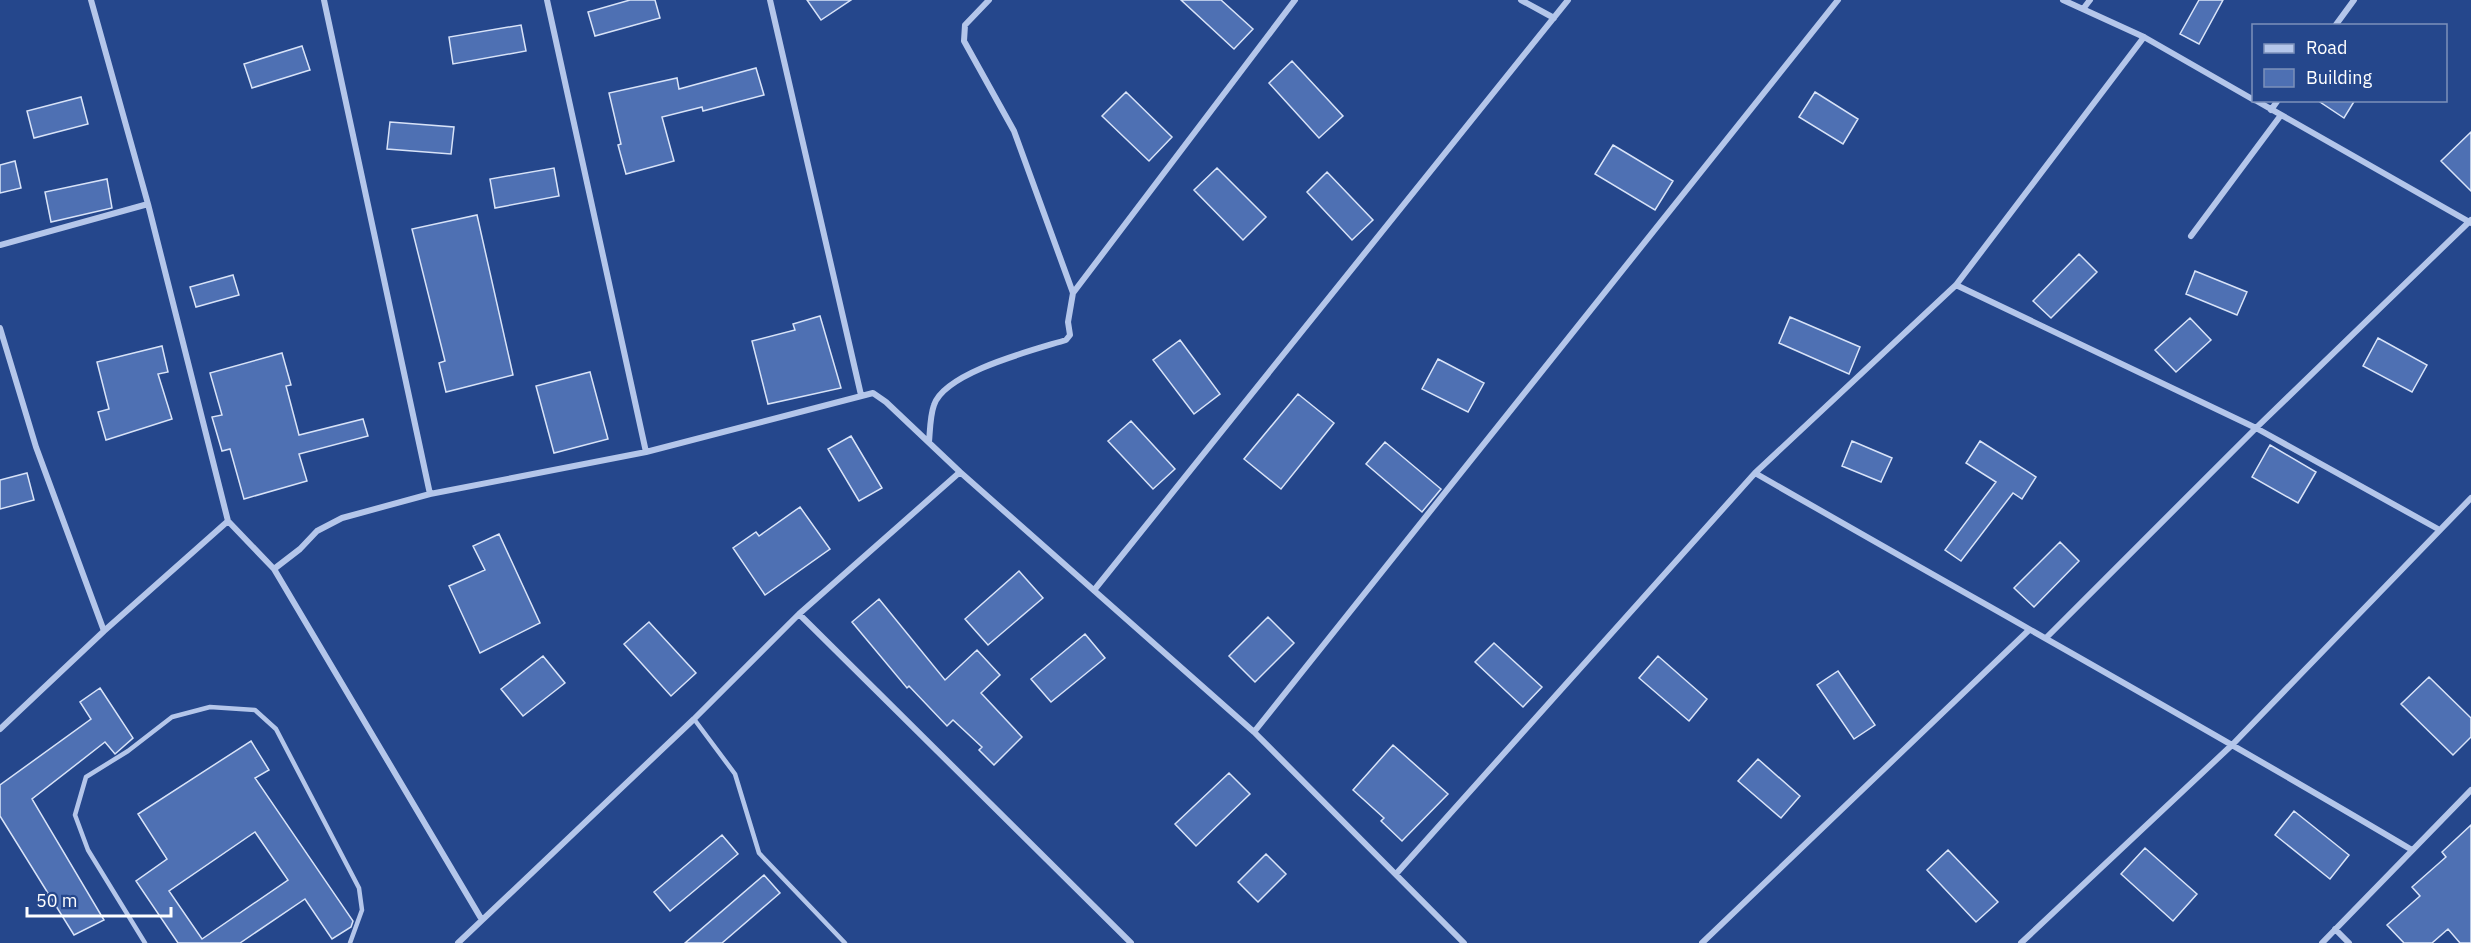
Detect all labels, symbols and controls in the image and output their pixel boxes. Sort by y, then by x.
legend [2252,24,2447,102]
text: Road [2306,36,2347,59]
text: Building [2306,66,2373,89]
scale bar [27,880,171,918]
text: 50 m [36,889,78,912]

